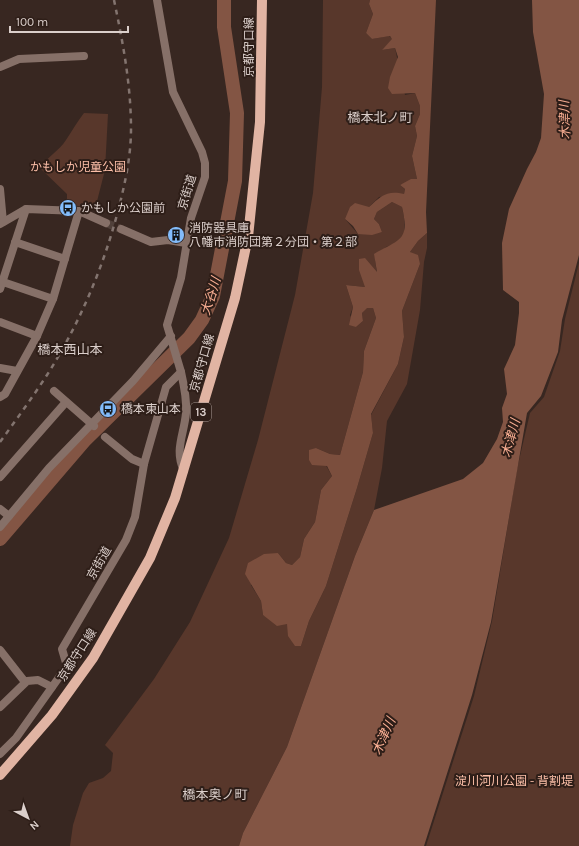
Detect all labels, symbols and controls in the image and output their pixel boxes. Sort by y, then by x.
scale bar [10,8,128,34]
text: 100 m [16,15,48,29]
street label: 京都守口線 [242,17,256,77]
water label: 木津川 [556,98,573,140]
district label: 橋本北ノ町 [347,110,413,125]
park label: かもしか児童公園 [30,160,126,174]
street label: 京街道 [175,173,199,211]
bus stop icon: かもしか公園前 [58,198,78,218]
place label: かもしか公園前 [81,201,165,215]
place label: 消防器具庫 八幡市消防団第２分団・第２部 [189,221,357,249]
building icon: 消防器具庫 八幡市消防団第２分団・第２部 [166,225,186,245]
water label: 大谷川 [198,273,224,317]
street label: 京都守口線 [187,332,217,394]
district label: 橋本西山本 [37,342,103,357]
bus stop icon: 橋本東山本 [98,399,118,419]
place label: 橋本東山本 [121,402,181,416]
road number: 13 [191,403,211,421]
water label: 木津川 [498,415,523,459]
street label: 京街道 [84,544,114,582]
street label: 京都守口線 [55,626,99,684]
water label: 木津川 [369,714,399,757]
park label: 淀川河川公園 - 背割堤 [455,774,573,788]
district label: 橋本奥ノ町 [182,787,248,802]
north arrow [8,798,48,838]
text: N [27,818,41,833]

